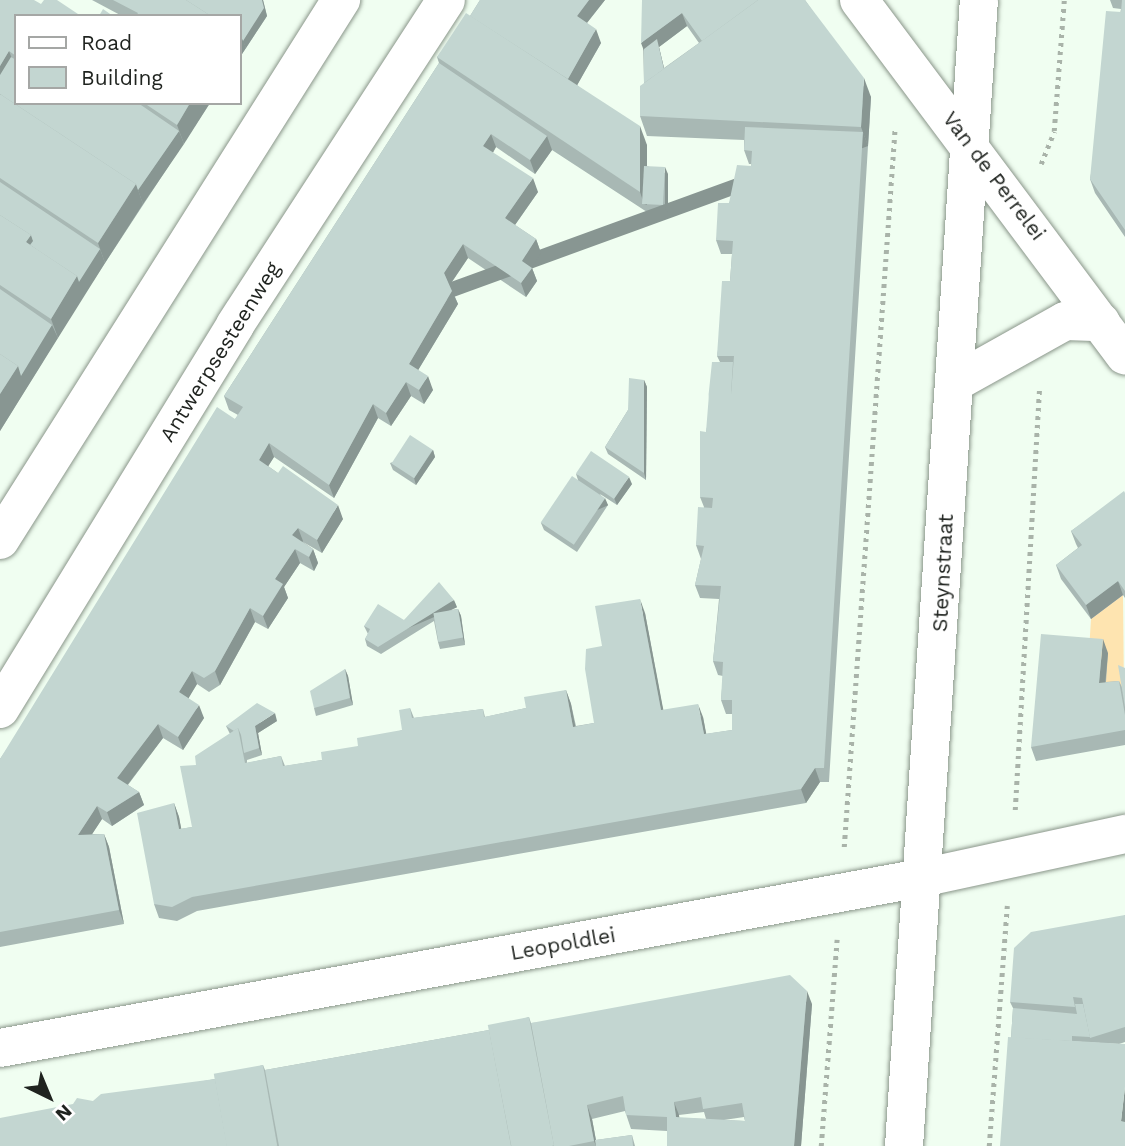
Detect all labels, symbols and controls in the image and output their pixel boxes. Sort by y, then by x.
legend [14,14,242,105]
text: Road [81,30,132,55]
text: Building [81,65,163,90]
street label: Van de Perrelei [937,107,1051,245]
street label: Antwerpsesteenweg [154,257,286,447]
street label: Steynstraat [927,513,959,633]
street label: Leopoldlei [508,922,618,966]
north arrow [14,1062,84,1132]
text: N [51,1100,77,1126]

